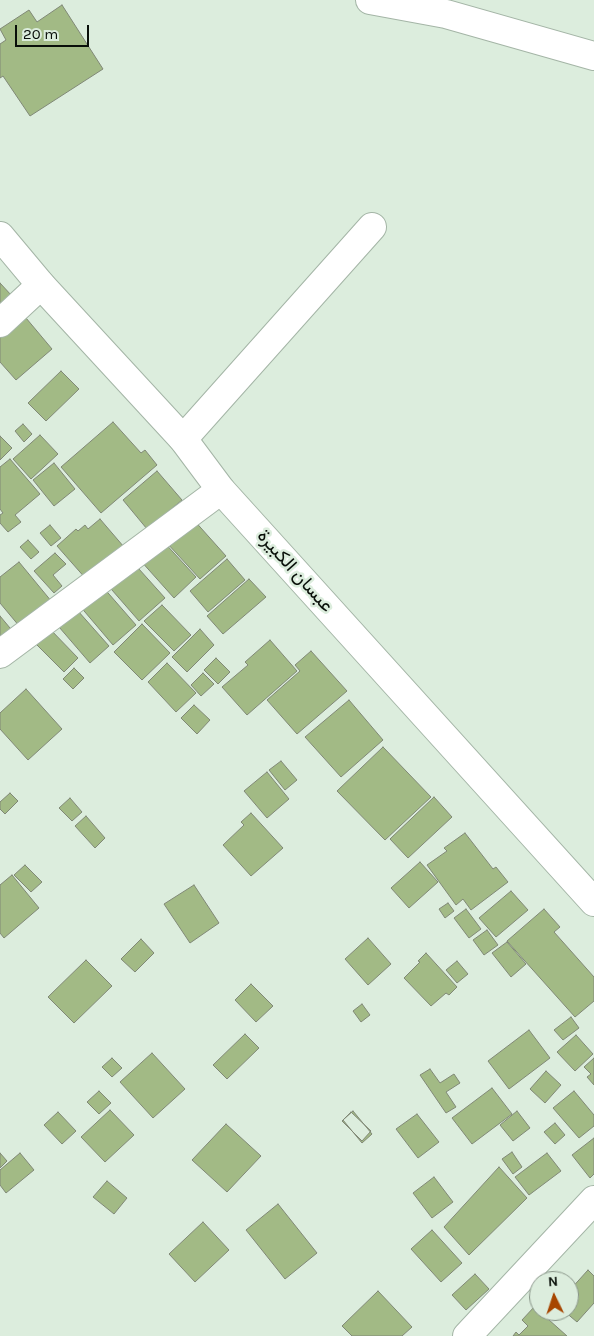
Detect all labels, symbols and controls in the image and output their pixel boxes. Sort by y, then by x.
scale bar [18,15,91,47]
text: 20 m [23,25,58,43]
street label: عبسان الكبيرة [252,525,338,617]
north arrow [529,1271,579,1321]
text: N [547,1273,559,1290]

